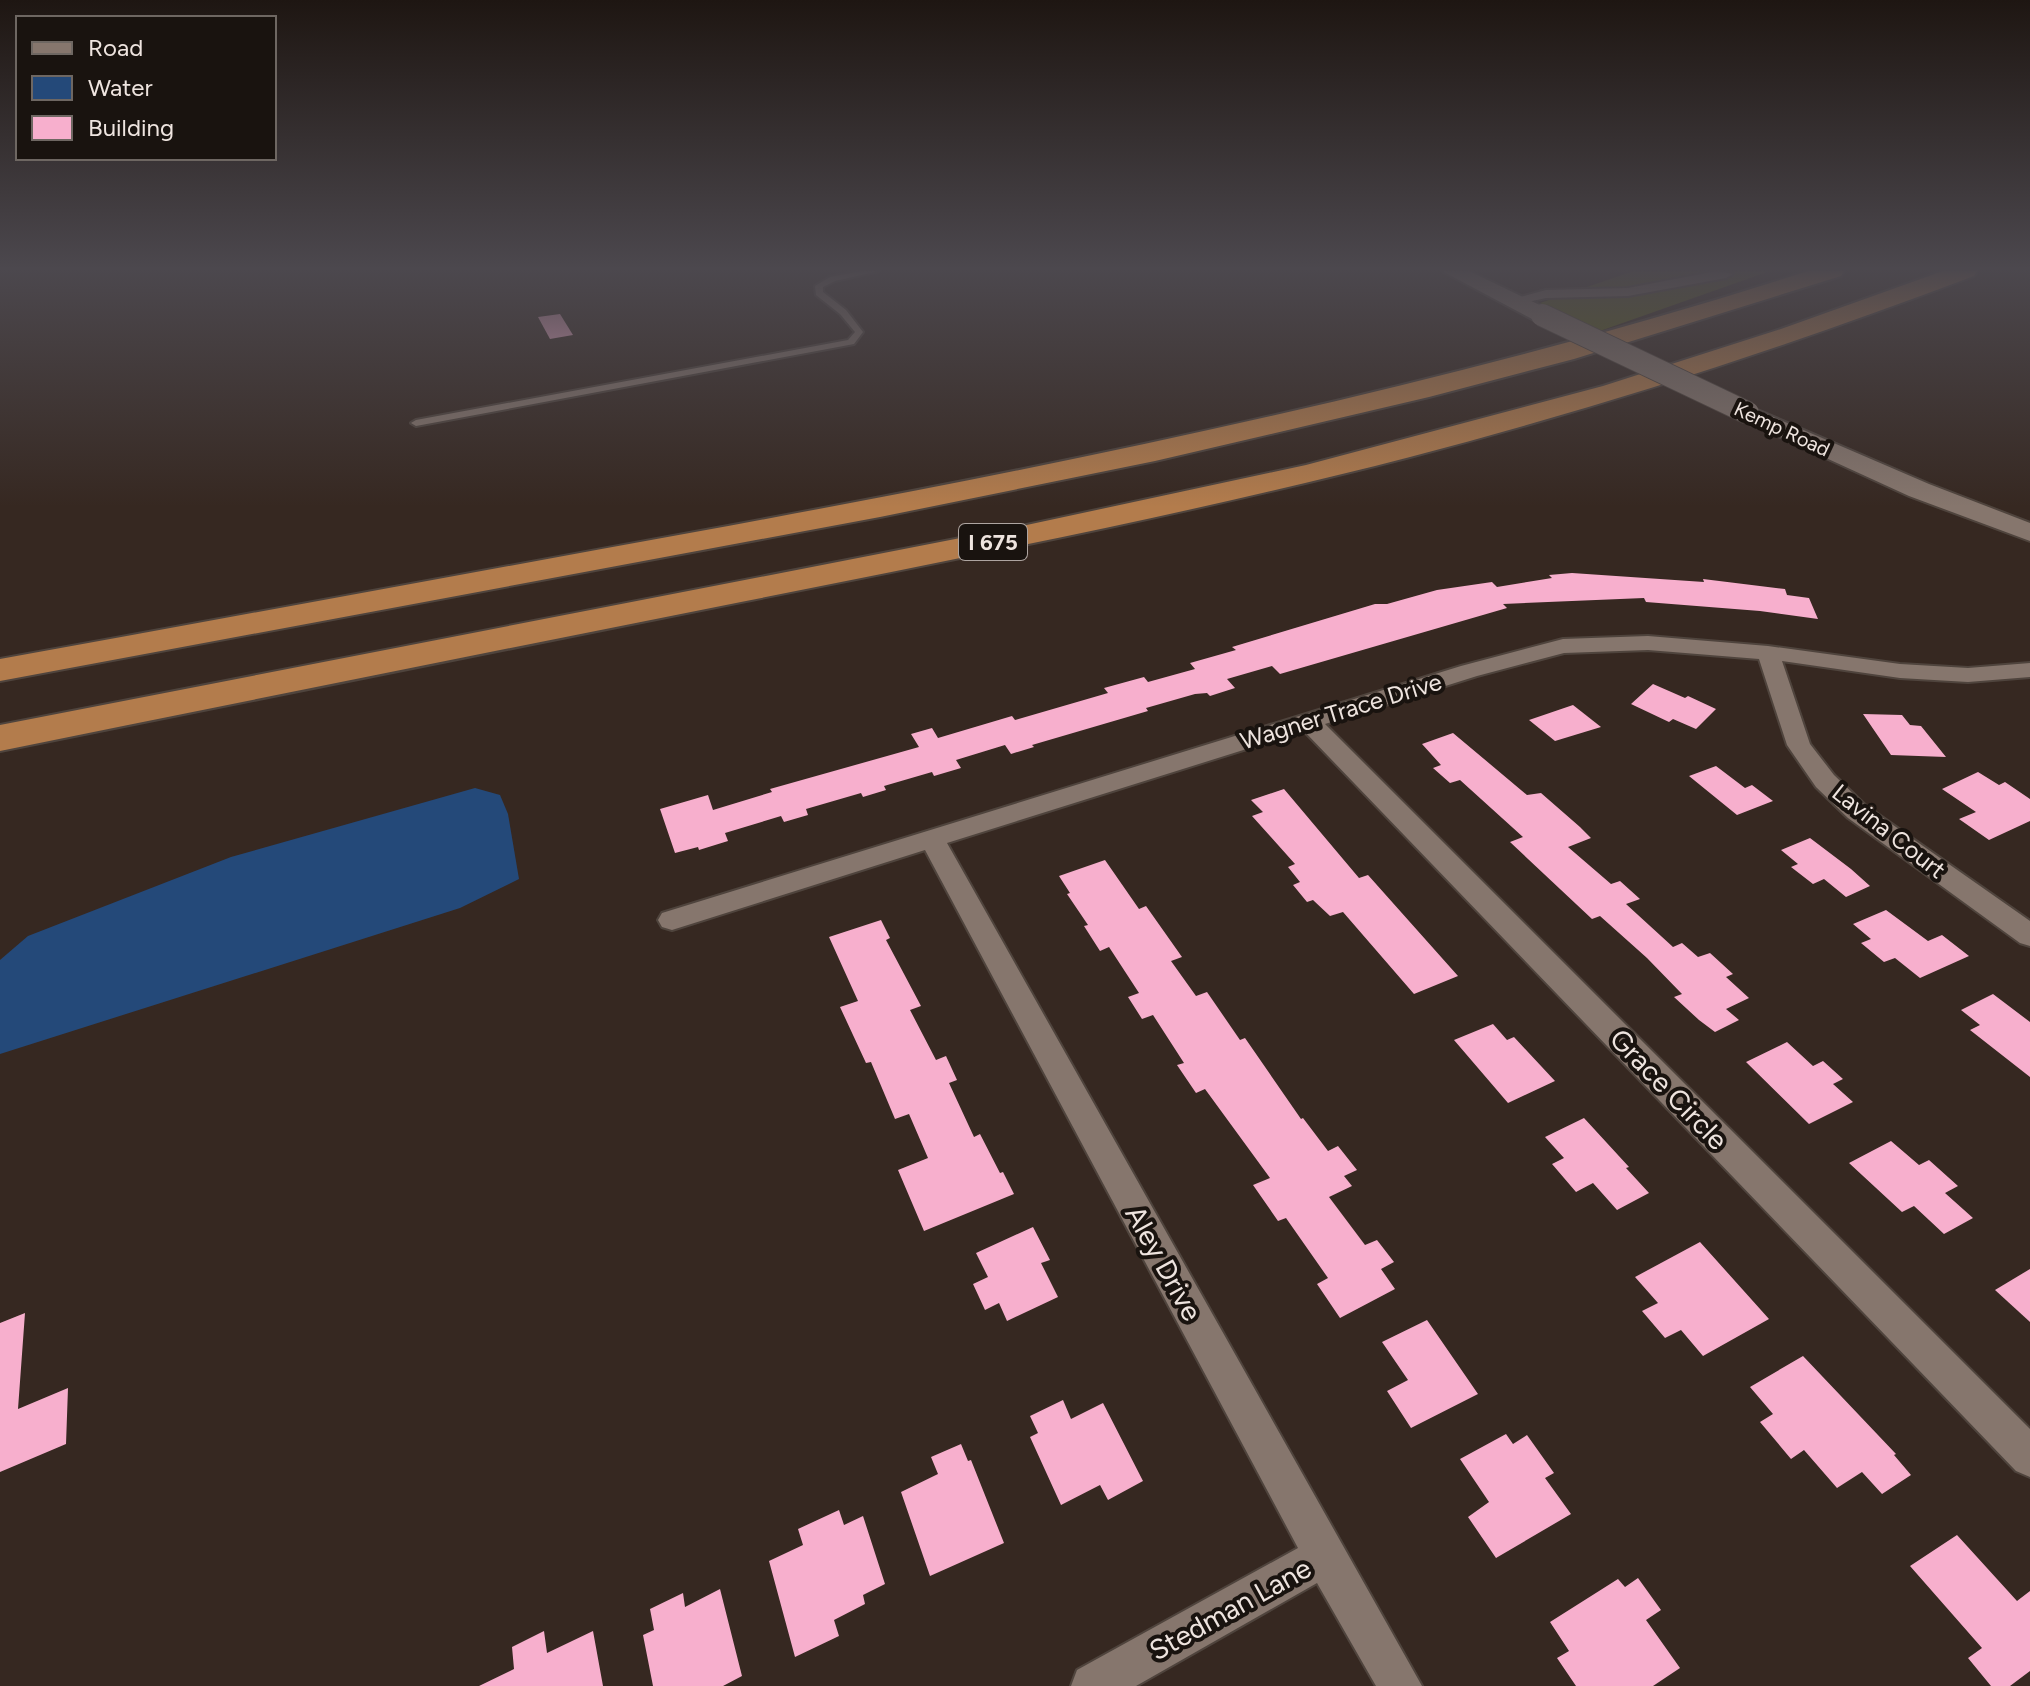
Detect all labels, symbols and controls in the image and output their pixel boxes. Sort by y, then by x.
legend [16,16,276,160]
text: Road [88,33,143,62]
text: Water [88,73,153,102]
text: Building [88,113,174,142]
street label: Kemp Road [1730,396,1834,462]
road number: I 675 [959,524,1027,560]
street label: Wagner Trace Drive [1237,667,1445,755]
street label: Lavina Court [1827,778,1951,884]
street label: Grace Circle [1603,1021,1735,1157]
street label: Aley Drive [1118,1199,1210,1327]
street label: Stedman Lane [1143,1551,1317,1667]

